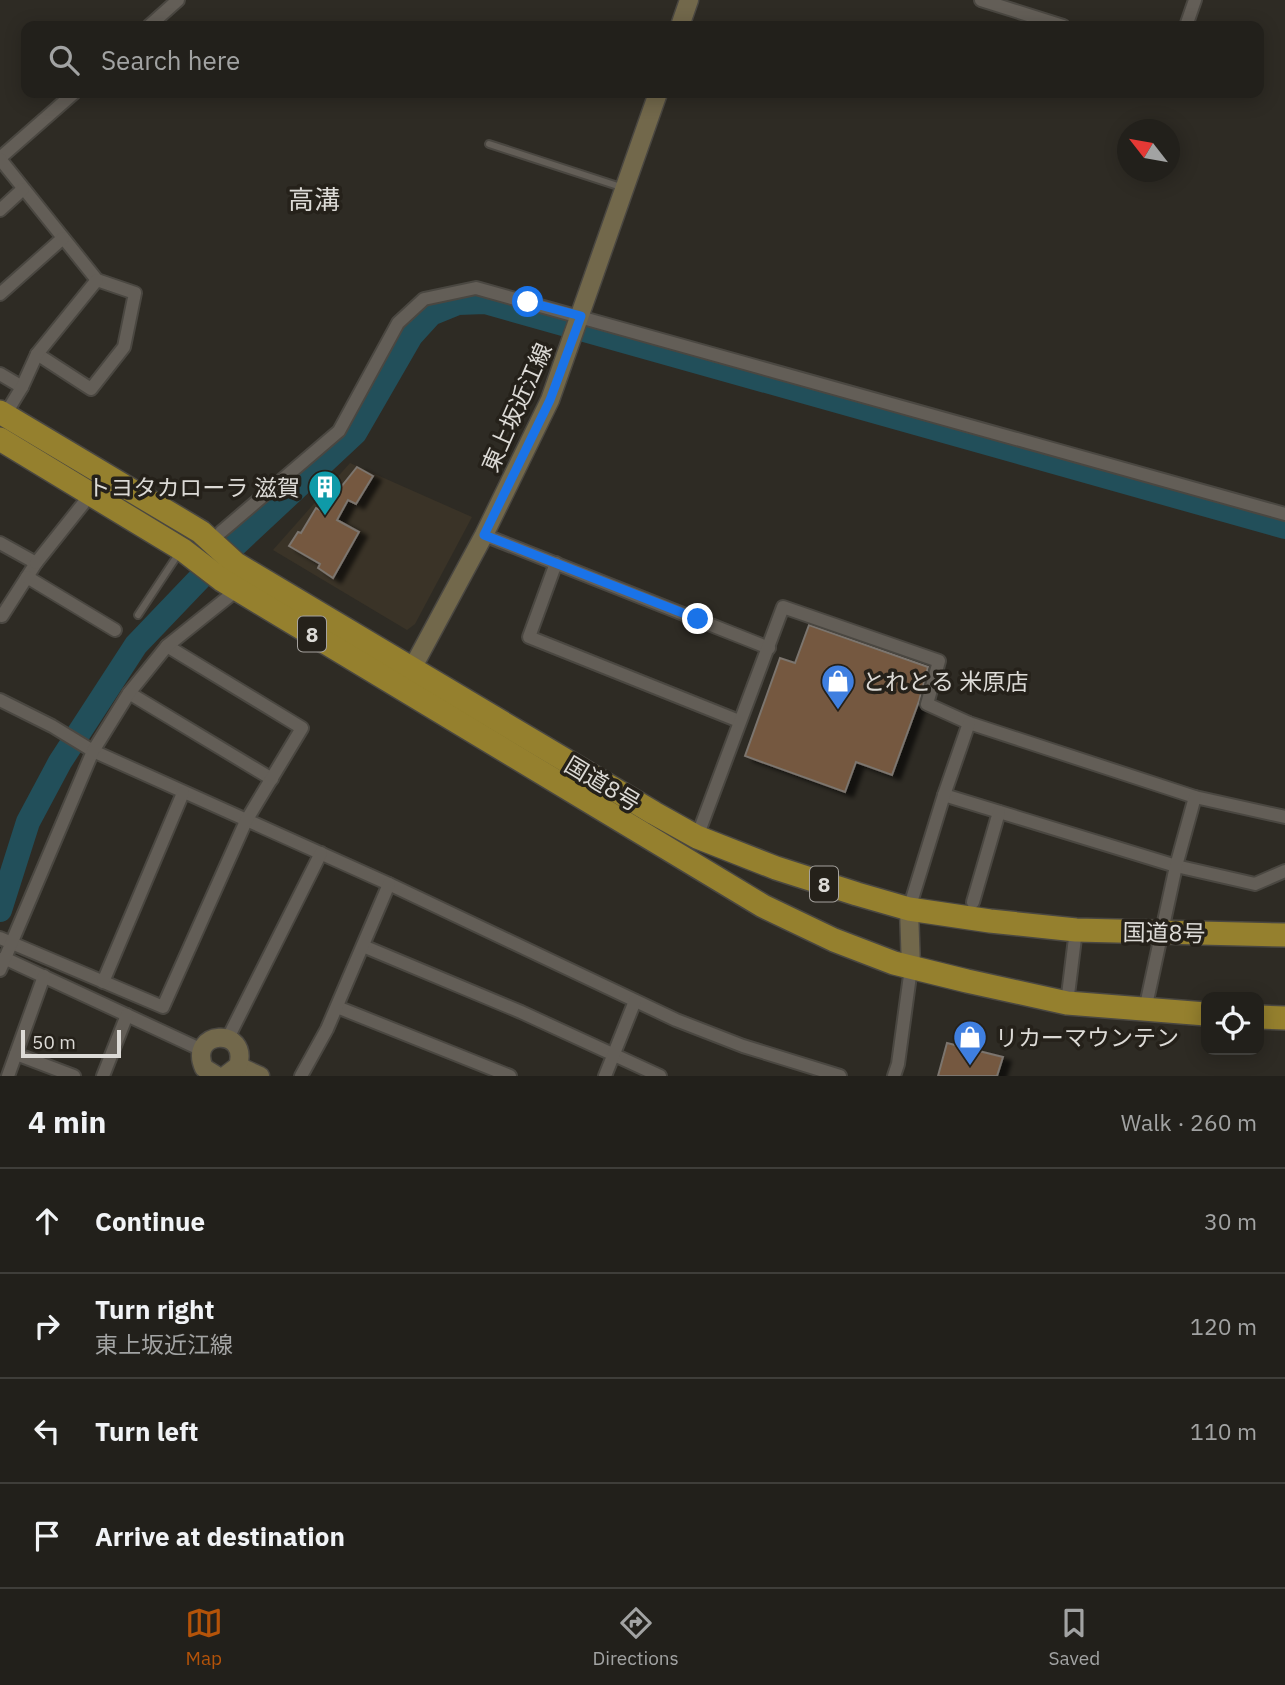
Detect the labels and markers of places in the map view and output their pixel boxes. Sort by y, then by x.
building icon: トヨタカローラ 滋賀 [306,468,344,517]
place label: トヨタカローラ 滋賀 [88,472,300,502]
shop icon: とれとる 米原店 [819,662,857,711]
place label: とれとる 米原店 [862,666,1028,696]
shop icon: リカーマウンテン [951,1018,989,1067]
place label: リカーマウンテン [995,1022,1179,1052]

